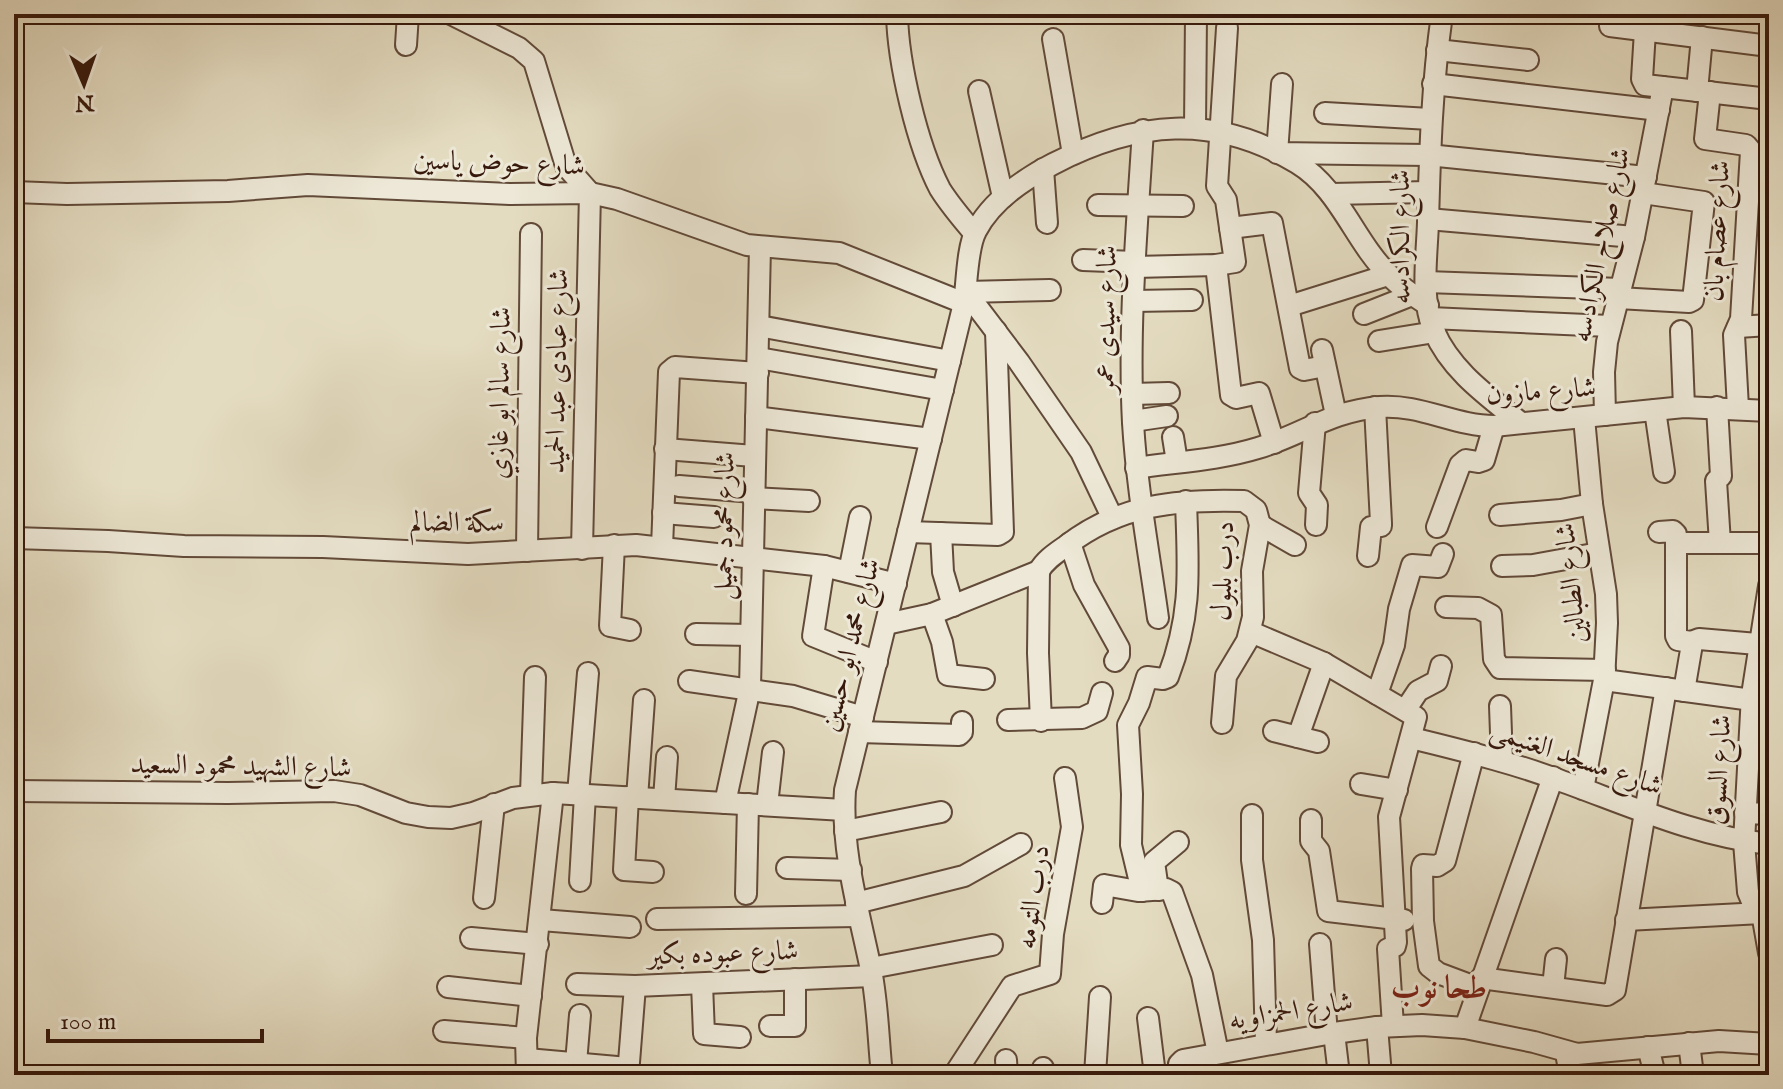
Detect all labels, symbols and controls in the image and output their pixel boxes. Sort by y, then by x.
north arrow [44,44,124,124]
text: N [75,88,96,116]
street label: شارع حوض ياسين [412,144,585,188]
street label: شارع صلاح الكرادسه [1564,144,1646,347]
street label: شارع عصام بان [1697,160,1744,303]
street label: شارع الكرادسه [1384,170,1423,304]
street label: شارع سيدى عمر [1088,245,1130,396]
street label: شارع عبادى عبد الحميد [539,268,581,474]
street label: شارع سالم ابو غازي [482,306,525,480]
street label: شارع مازون [1485,371,1598,417]
street label: شارع محمود جميل [706,451,748,601]
street label: سكة الضالم [410,506,504,546]
street label: درب بلبول [1205,520,1243,622]
street label: شارع الطبالين [1548,521,1600,645]
street label: شارع محمد ابو حسين [813,555,893,736]
street label: شارع مسجد الغنيمى [1484,713,1667,809]
street label: شارع السوق [1700,714,1744,826]
street label: شارع الشهيد محمود السعيد [130,748,352,790]
street label: درب التومه [1009,843,1059,951]
street label: شارع عبوده بكير [644,934,799,978]
district label: طحا نوب [1391,969,1487,1010]
street label: شارع الحمزاويه [1226,985,1356,1043]
scale bar [48,993,262,1043]
text: 100 m [60,1007,116,1038]

